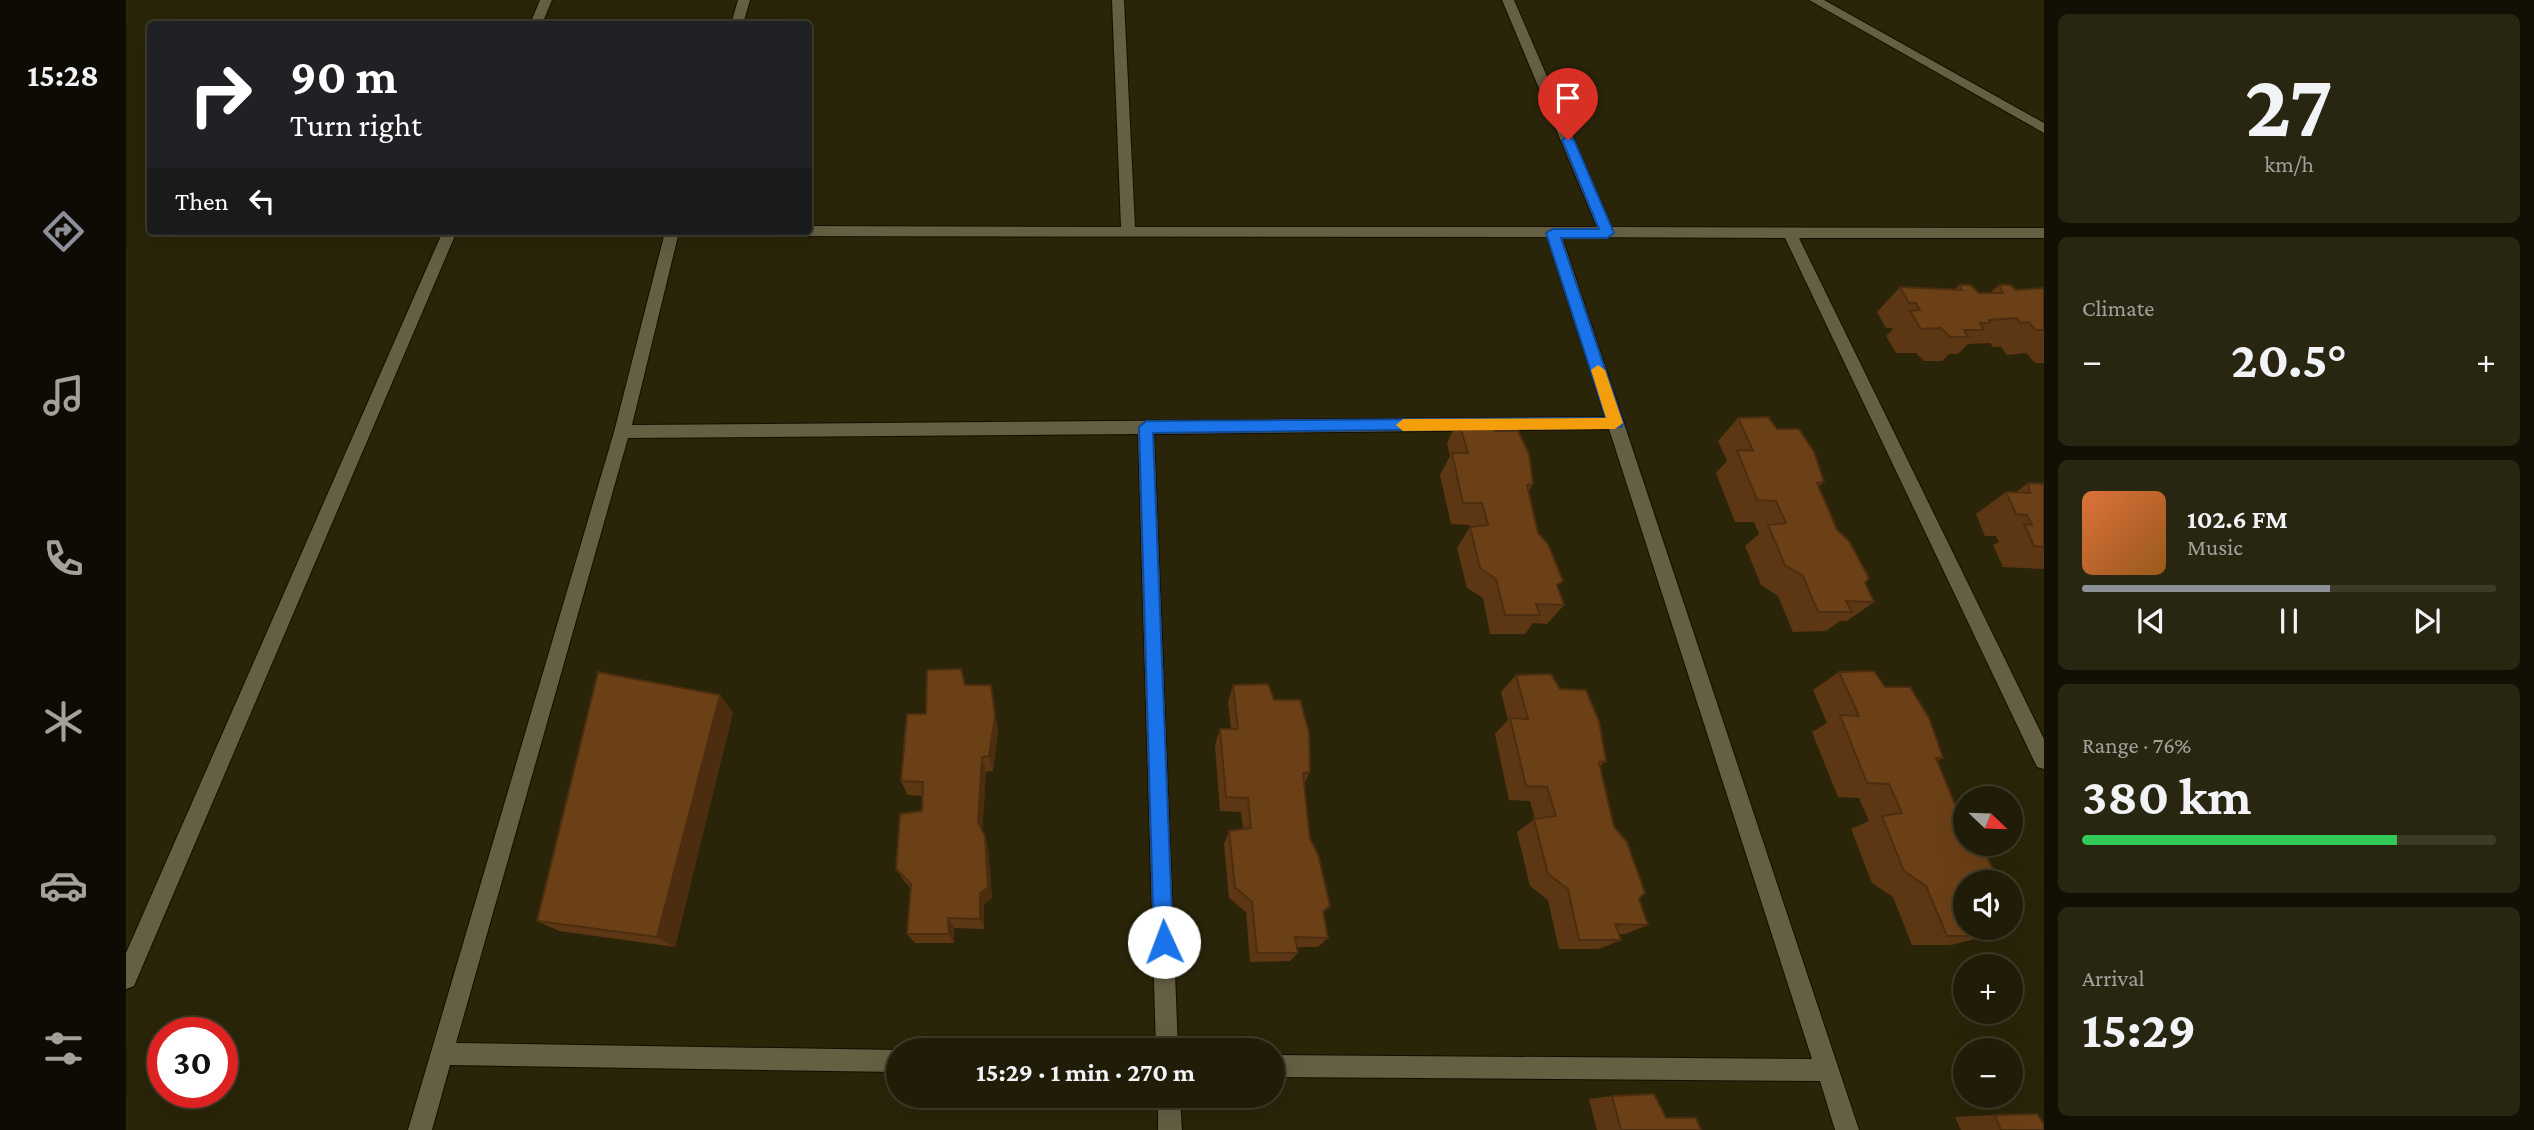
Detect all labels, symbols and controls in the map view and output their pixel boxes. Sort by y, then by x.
icon: right [175,49,266,140]
text: 90 m [290,49,397,104]
text: 27 [2245,54,2333,156]
text: 15:28 [27,57,99,93]
pin [1538,68,1598,140]
icon: arrive [1549,79,1587,117]
text: Turn right [290,107,422,143]
text: km/h [2264,151,2314,177]
icon: left [243,182,281,220]
text: Then [175,187,229,216]
icon: directions [39,207,88,256]
text: Climate [2082,295,2154,321]
text: 20.5° [2231,330,2347,388]
text: − [2082,339,2102,381]
text: + [2476,339,2496,381]
icon: music [39,371,88,420]
text: 102.6 FM [2187,505,2288,534]
icon: phone [39,534,88,583]
text: Music [2187,534,2243,560]
icon: previous [2132,602,2170,640]
icon: pause [2270,602,2308,640]
icon: next [2408,602,2446,640]
icon: climate [39,697,88,746]
text: Range · 76% [2082,732,2191,758]
text: 380 km [2082,767,2252,825]
north arrow [1953,786,2023,856]
map controls [1953,786,2023,1108]
icon: car [39,861,88,910]
button: sound [1953,870,2023,940]
position arrow [1127,905,1201,979]
button: + [1953,954,2023,1024]
text: Arrival [2082,965,2145,991]
text: 15:29 [2082,1000,2196,1058]
speed limit sign: 30 [147,1017,238,1108]
icon: filters [39,1024,88,1073]
button: − [1953,1038,2023,1108]
text: 15:29 · 1 min · 270 m [976,1058,1195,1087]

